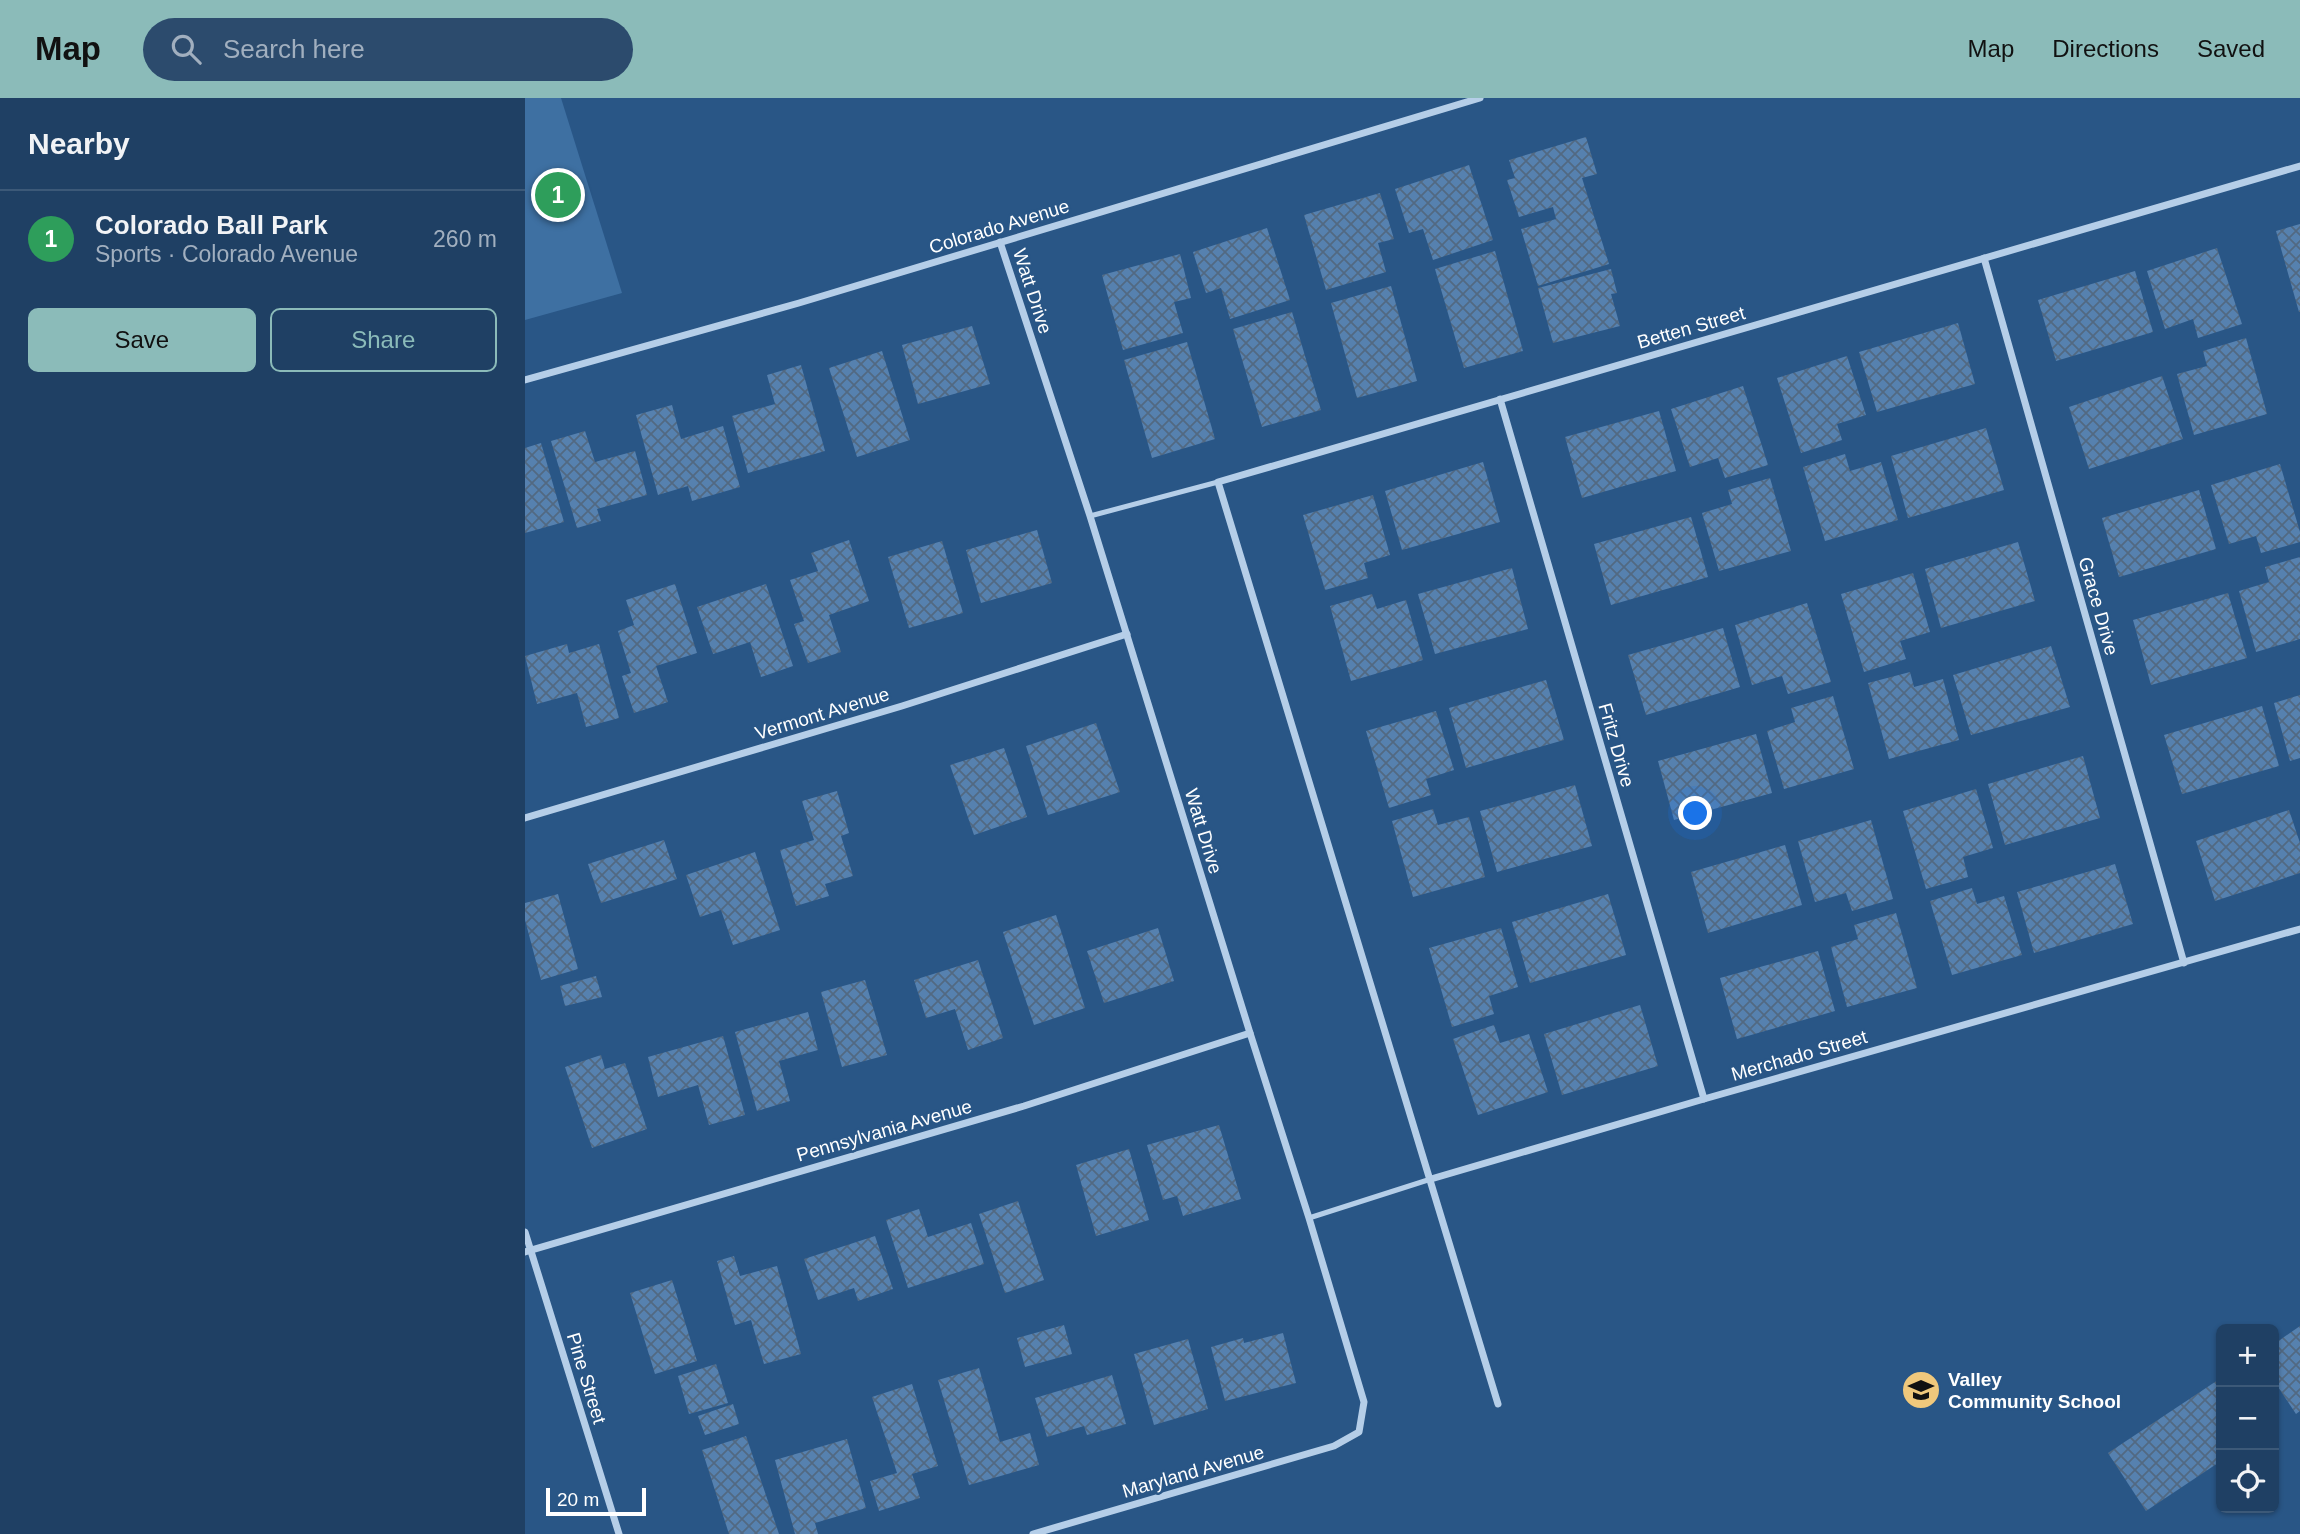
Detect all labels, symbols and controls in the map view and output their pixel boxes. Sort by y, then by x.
search box [143,18,633,81]
text: Map [35,30,101,67]
icon: search [167,30,205,68]
text: Search here [223,34,365,64]
text: Map [1968,35,2014,62]
text: Directions [2052,35,2159,62]
text: Saved [2197,35,2265,62]
text: Nearby [28,127,130,160]
pin: 1 [535,169,581,221]
street label: Colorado Avenue [927,195,1072,258]
text: Colorado Ball Park [95,210,328,240]
text: 1 [45,226,57,252]
text: 260 m [433,226,497,252]
text: Sports · Colorado Avenue [95,241,358,267]
street label: Watt Drive [1009,246,1056,336]
street label: Betten Street [1635,302,1748,353]
button: Save [28,308,256,372]
button: Share [270,308,497,372]
street label: Grace Drive [2074,555,2123,658]
street label: Vermont Avenue [753,683,892,744]
street label: Fritz Drive [1594,701,1639,790]
street label: Watt Drive [1181,786,1226,876]
your location [1678,796,1712,830]
street label: Merchado Street [1729,1026,1870,1085]
street label: Pennsylvania Avenue [794,1095,974,1166]
map controls [2216,1324,2279,1513]
button: + [2216,1324,2279,1387]
street label: Pine Street [563,1330,611,1427]
school or university icon: Valley Community School [1900,1369,1942,1411]
place label: Valley Community School [1948,1369,2121,1412]
button: − [2216,1387,2279,1450]
street label: Maryland Avenue [1120,1441,1266,1502]
button: locate [2216,1450,2279,1513]
scale bar [546,1485,646,1517]
text: 20 m [557,1489,599,1510]

